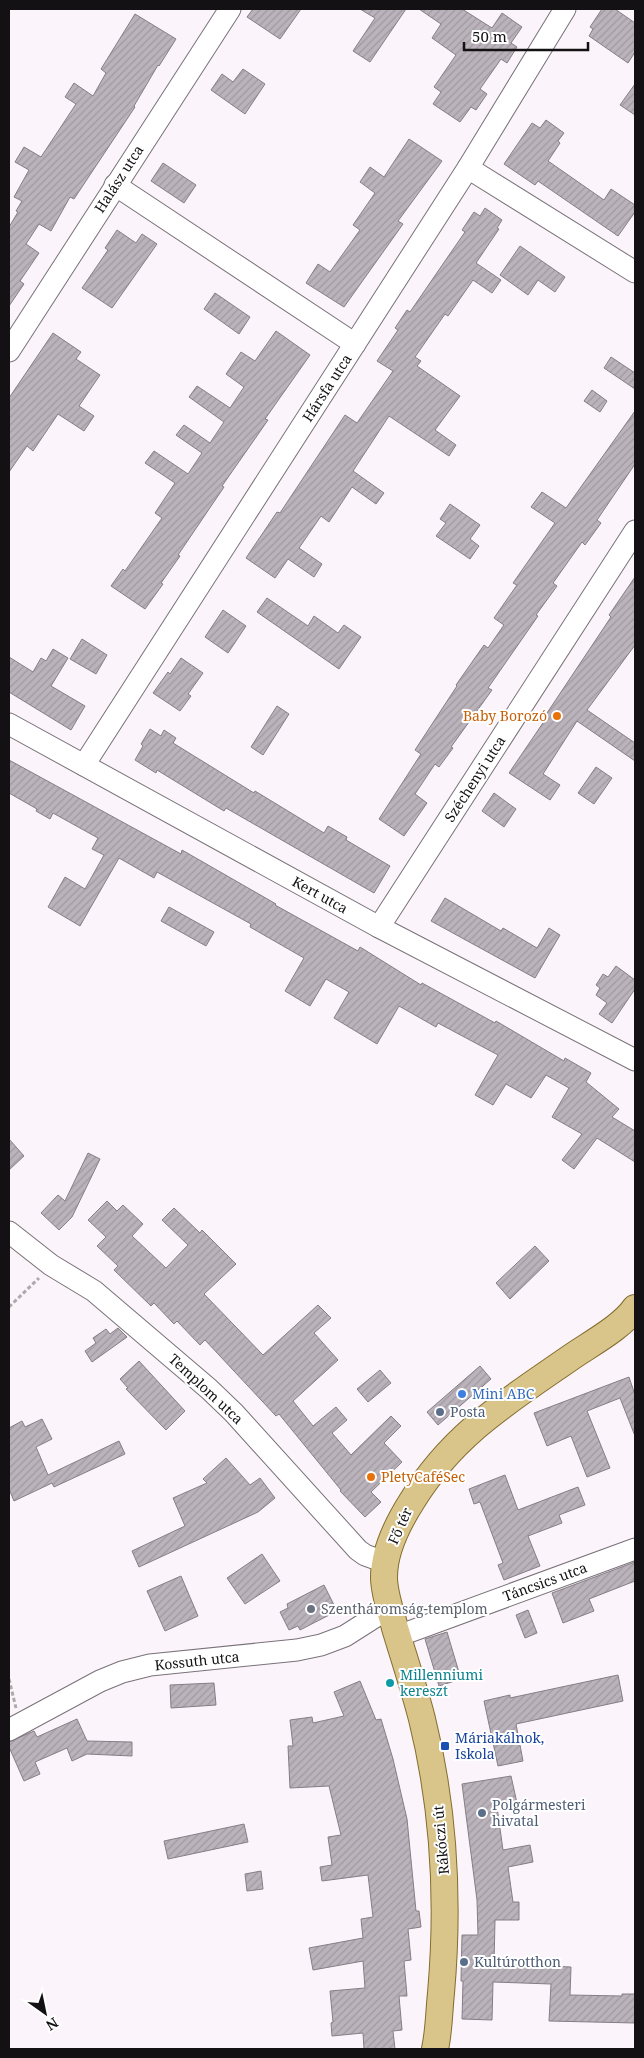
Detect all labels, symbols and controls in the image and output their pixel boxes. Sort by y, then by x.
scale bar [464,20,588,52]
text: 50 m [472,26,507,46]
street label: Halász utca [90,141,148,216]
street label: Hársfa utca [298,350,356,425]
place label: Baby Borozó [463,706,547,725]
marker: Baby Borozó [551,710,563,722]
street label: Széchenyi utca [440,732,510,825]
street label: Kert utca [289,872,352,918]
street label: Templom utca [165,1349,248,1428]
place label: Mini ABC [472,1384,535,1403]
marker: Mini ABC [456,1388,468,1400]
place label: Posta [450,1402,486,1421]
marker: Posta [434,1406,446,1418]
place label: PletyCaféSec [381,1467,465,1486]
marker: PletyCaféSec [365,1471,377,1483]
street label: Fő tér [383,1504,416,1547]
street label: Táncsics utca [500,1557,590,1606]
place label: Szentháromság-templom [321,1599,488,1618]
marker: Szentháromság-templom [305,1603,317,1615]
street label: Kossuth utca [154,1647,240,1674]
place label: Millenniumi kereszt [400,1665,483,1700]
marker: Millenniumi kereszt [384,1677,396,1689]
place label: Máriakálnok, Iskola [455,1728,544,1763]
marker: Máriakálnok, Iskola [439,1740,451,1752]
place label: Polgármesteri hivatal [492,1795,586,1830]
street label: Rákóczi út [428,1805,453,1875]
marker: Polgármesteri hivatal [476,1807,488,1819]
place label: Kultúrotthon [474,1952,561,1971]
marker: Kultúrotthon [458,1956,470,1968]
north arrow [20,1988,70,2038]
text: N [43,2013,62,2035]

